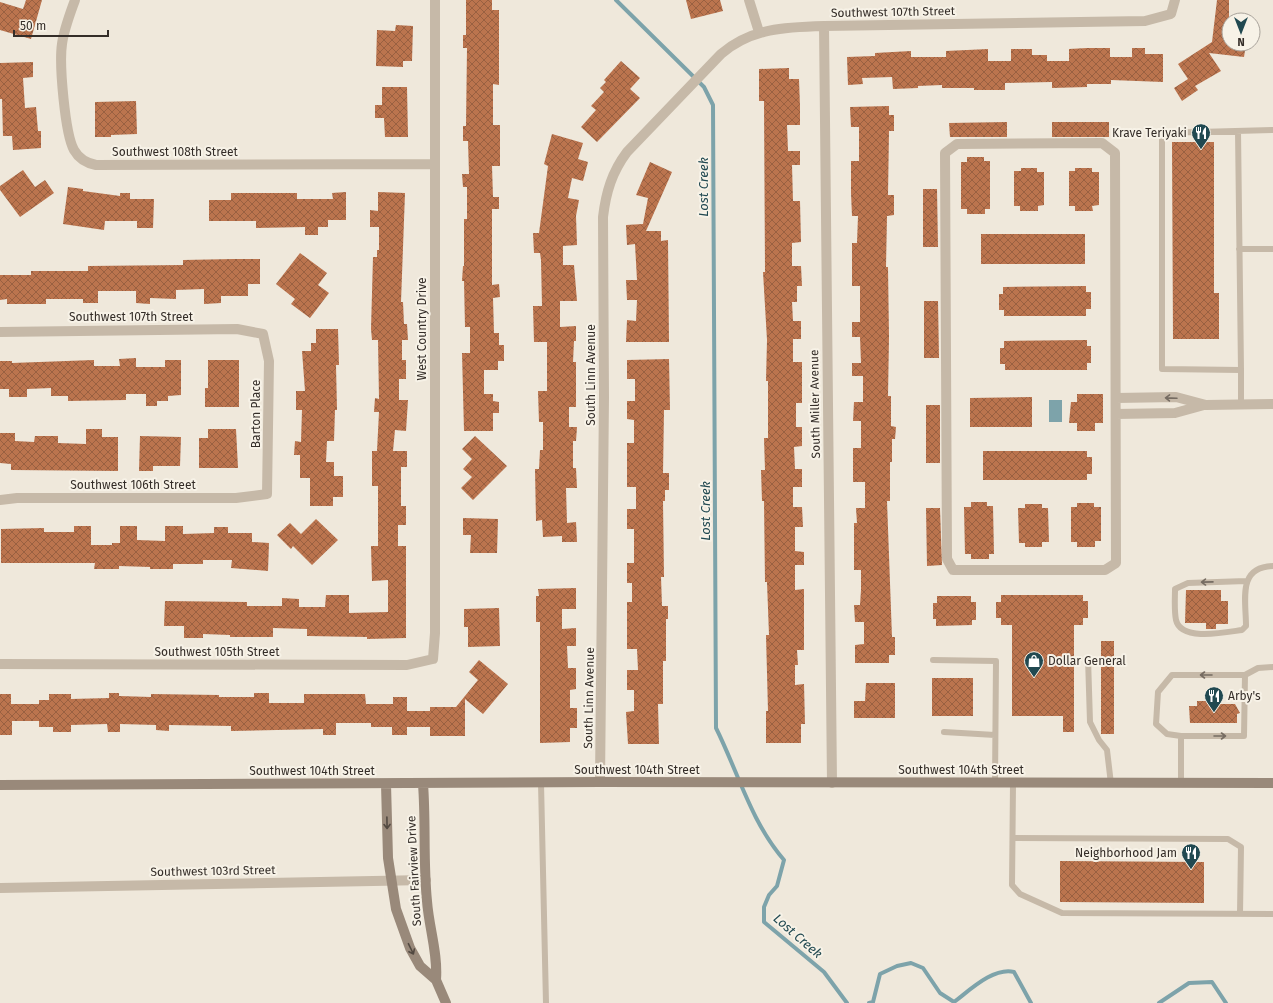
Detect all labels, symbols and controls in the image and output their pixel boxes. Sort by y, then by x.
street label: Southwest 107th Street [831,4,956,20]
scale bar [14,12,108,38]
north arrow [1221,12,1261,52]
text: 50 m [20,19,46,33]
text: N [1237,35,1245,48]
restaurant icon: Krave Teriyaki [1190,122,1212,150]
place label: Krave Teriyaki [1112,126,1187,140]
street label: Southwest 108th Street [112,145,239,159]
water label: Lost Creek [696,157,711,217]
street label: West Country Drive [415,277,429,381]
street label: Southwest 107th Street [69,310,194,324]
street label: South Linn Avenue [584,324,598,426]
street label: South Miller Avenue [807,349,823,459]
street label: Barton Place [249,380,263,448]
one-way arrow [1165,394,1178,402]
street label: Southwest 106th Street [70,478,196,492]
water label: Lost Creek [698,481,713,541]
one-way arrow [1201,578,1214,586]
street label: Southwest 105th Street [154,645,280,659]
street label: South Linn Avenue [581,647,597,749]
shop icon: Dollar General [1023,650,1045,678]
place label: Dollar General [1048,654,1126,668]
one-way arrow [1200,671,1213,679]
restaurant icon: Arby's [1203,685,1225,713]
place label: Arby's [1228,689,1261,703]
one-way arrow [1213,732,1226,740]
street label: Southwest 104th Street [574,763,700,777]
street label: Southwest 104th Street [898,763,1024,777]
street label: Southwest 104th Street [249,764,375,778]
street label: South Fairview Drive [404,815,424,927]
one-way arrow [383,816,391,829]
restaurant icon: Neighborhood Jam [1180,842,1202,870]
place label: Neighborhood Jam [1075,846,1177,860]
street label: Southwest 103rd Street [150,863,276,879]
water label: Lost Creek [771,911,825,961]
one-way arrow [408,943,415,955]

